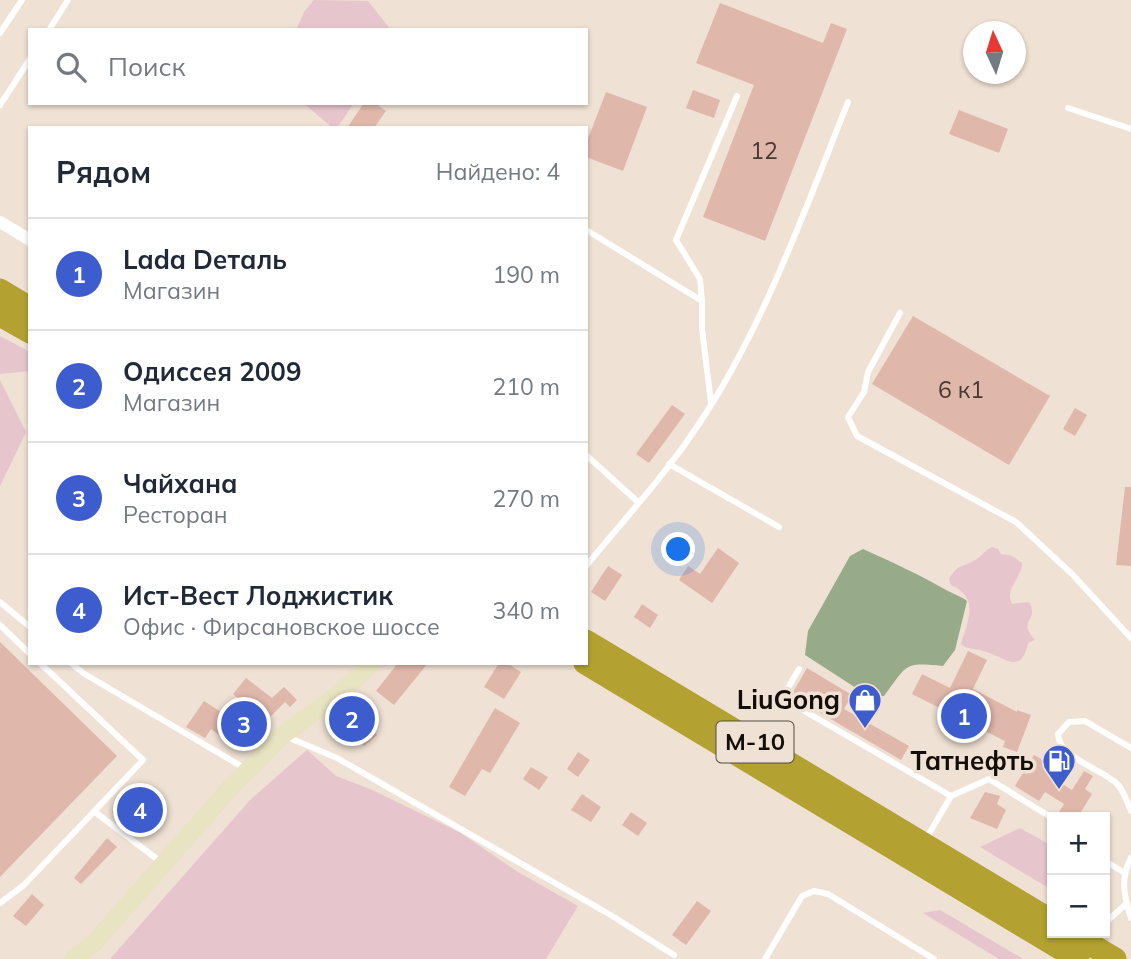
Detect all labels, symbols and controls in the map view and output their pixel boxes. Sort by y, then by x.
north arrow [963,21,1026,84]
search box [28,28,588,105]
icon: search [52,48,90,86]
text: Поиск [108,50,186,83]
house number: 12 [750,136,778,165]
text: Рядом [56,153,151,191]
text: Найдено: 4 [436,157,560,186]
text: Lada Dеталь [123,243,287,276]
text: 1 [72,260,86,289]
text: 190 m [492,260,560,289]
text: Магазин [123,276,220,305]
text: Одиссея 2009 [123,355,302,388]
text: 2 [72,372,86,401]
text: 210 m [492,372,560,401]
house number: 6 к1 [938,375,984,404]
text: Магазин [123,388,220,417]
text: Чайхана [123,467,238,500]
text: 3 [72,484,86,513]
text: 270 m [492,484,560,513]
text: Ресторан [123,500,228,529]
your location [661,532,695,566]
text: Ист-Вест Лоджистик [123,579,393,612]
text: 4 [72,596,86,625]
text: 340 m [492,596,560,625]
text: Офис · Фирсановское шоссе [123,612,440,641]
shop icon: LiuGong [846,681,884,730]
place label: LiuGong [737,683,840,716]
pin: 1 [941,690,987,742]
pin: 2 [329,693,375,745]
pin: 3 [221,698,267,750]
road number: М-10 [716,722,794,762]
fuel station icon: Татнефть [1040,742,1078,791]
place label: Татнефть [911,744,1034,777]
pin: 4 [117,784,163,836]
map controls [1047,812,1110,938]
button: + [1047,812,1110,875]
button: − [1047,875,1110,938]

